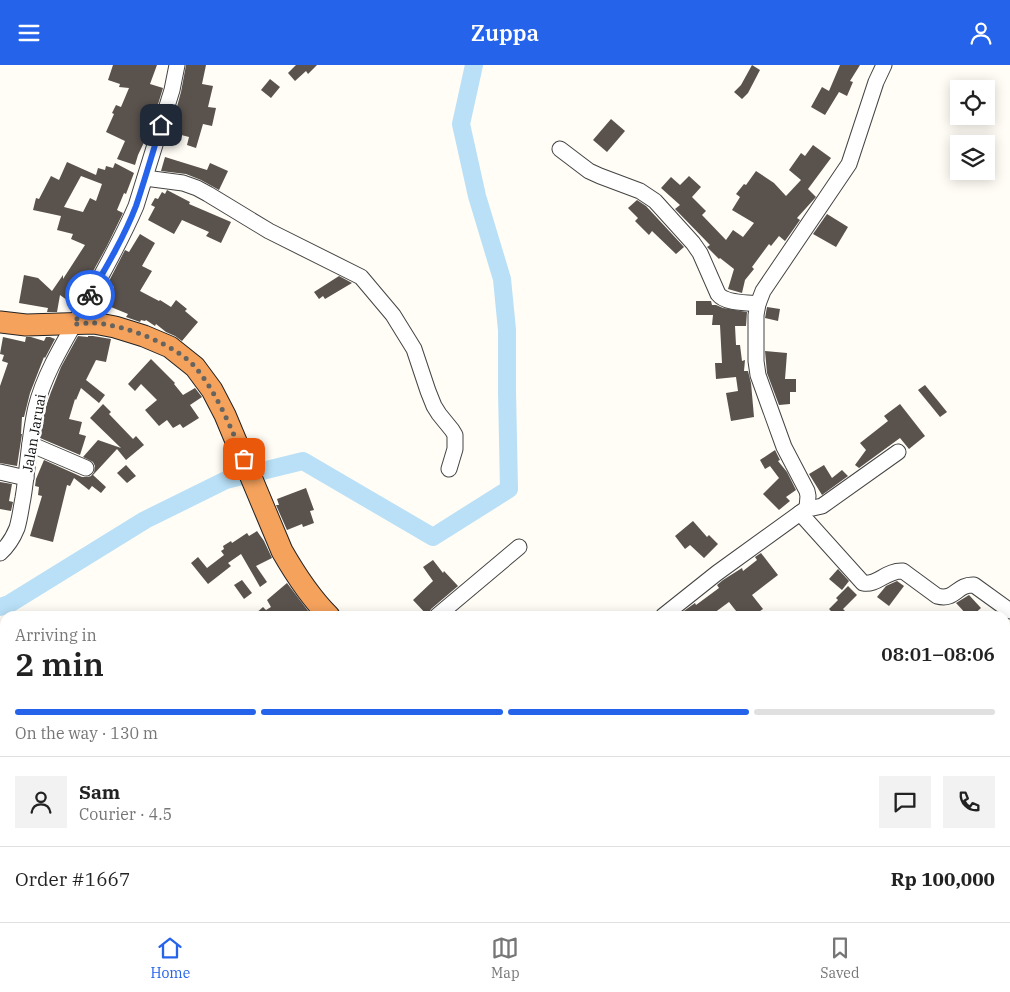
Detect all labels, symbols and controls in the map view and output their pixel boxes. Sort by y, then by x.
text: Zuppa [471,18,539,47]
icon: menu [15,19,43,47]
icon: person [967,19,995,47]
map controls [950,80,995,180]
button: locate [950,80,995,125]
pin [140,104,182,146]
icon: home [147,111,175,139]
button: layers [950,135,995,180]
courier [65,270,115,320]
icon: bike [76,281,104,309]
street label: Jalan Jaruai [18,392,50,474]
pin [223,438,265,480]
icon: bag [230,445,258,473]
text: Arriving in [15,625,97,645]
text: 08:01–08:06 [881,642,995,666]
text: 2 min [15,643,104,685]
text: On the way · 130 m [15,723,158,743]
button: person [15,776,67,828]
button: chat [879,776,931,828]
button: phone [943,776,995,828]
text: Sam [79,780,120,804]
text: Courier · 4.5 [79,804,172,824]
text: Order #1667 [15,867,130,891]
text: Rp 100,000 [891,867,995,891]
tab: Home [150,934,190,982]
tab: Map [491,934,519,982]
tab: Saved [820,934,860,982]

